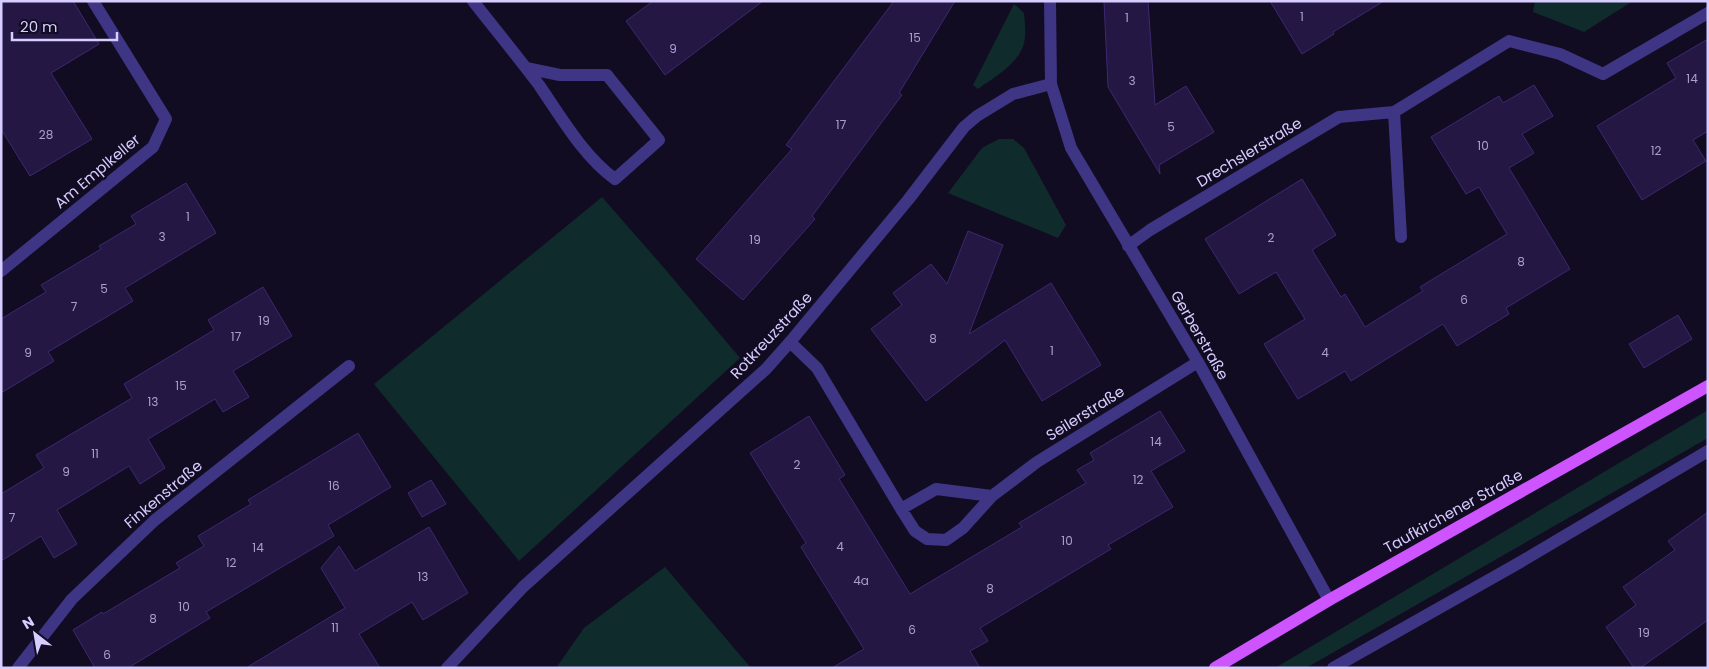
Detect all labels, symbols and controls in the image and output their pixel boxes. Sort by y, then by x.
house number: 1 [1300,8,1304,25]
house number: 1 [1125,9,1129,26]
scale bar [12,10,118,42]
text: 20 m [20,16,58,37]
house number: 15 [909,29,921,46]
house number: 9 [669,40,677,57]
house number: 14 [1686,70,1698,87]
house number: 3 [1128,72,1136,89]
street label: Drechslerstraße [1193,112,1305,192]
house number: 17 [836,116,847,133]
house number: 5 [1167,118,1175,135]
house number: 28 [39,126,53,143]
street label: Am Emplkeller [50,129,145,213]
house number: 10 [1477,137,1489,154]
house number: 12 [1651,142,1661,159]
house number: 1 [186,208,190,225]
house number: 3 [158,228,166,245]
house number: 2 [1268,229,1275,246]
house number: 19 [749,231,761,248]
house number: 8 [1517,253,1525,270]
house number: 5 [100,280,108,297]
street label: Gerberstraße [1166,286,1234,384]
street label: Rotkreuzstraße [725,287,817,383]
house number: 6 [1460,291,1468,308]
house number: 7 [71,298,78,315]
house number: 19 [258,312,270,329]
house number: 17 [231,328,242,345]
house number: 8 [929,330,937,347]
house number: 1 [1050,342,1054,359]
house number: 9 [24,344,32,361]
house number: 4 [1321,344,1329,361]
house number: 15 [175,377,187,394]
street label: Seilerstraße [1042,381,1128,445]
house number: 13 [148,393,158,410]
house number: 14 [1150,433,1162,450]
house number: 11 [91,445,99,462]
street label: Finkenstraße [119,455,207,533]
house number: 2 [794,456,801,473]
house number: 9 [62,463,70,480]
street label: Taufkirchener Straße [1380,464,1526,558]
house number: 12 [1133,471,1143,488]
house number: 16 [328,477,340,494]
house number: 7 [9,509,16,526]
house number: 10 [1061,532,1073,549]
house number: 4 [836,538,844,555]
house number: 14 [252,539,264,556]
house number: 12 [226,554,236,571]
house number: 13 [418,568,428,585]
house number: 4a [853,572,869,589]
house number: 8 [986,580,994,597]
house number: 10 [178,598,190,615]
north arrow [10,609,60,659]
house number: 8 [149,610,157,627]
text: N [19,612,38,634]
house number: 11 [331,619,339,636]
house number: 6 [908,621,916,638]
house number: 19 [1638,624,1650,641]
house number: 6 [103,646,111,663]

